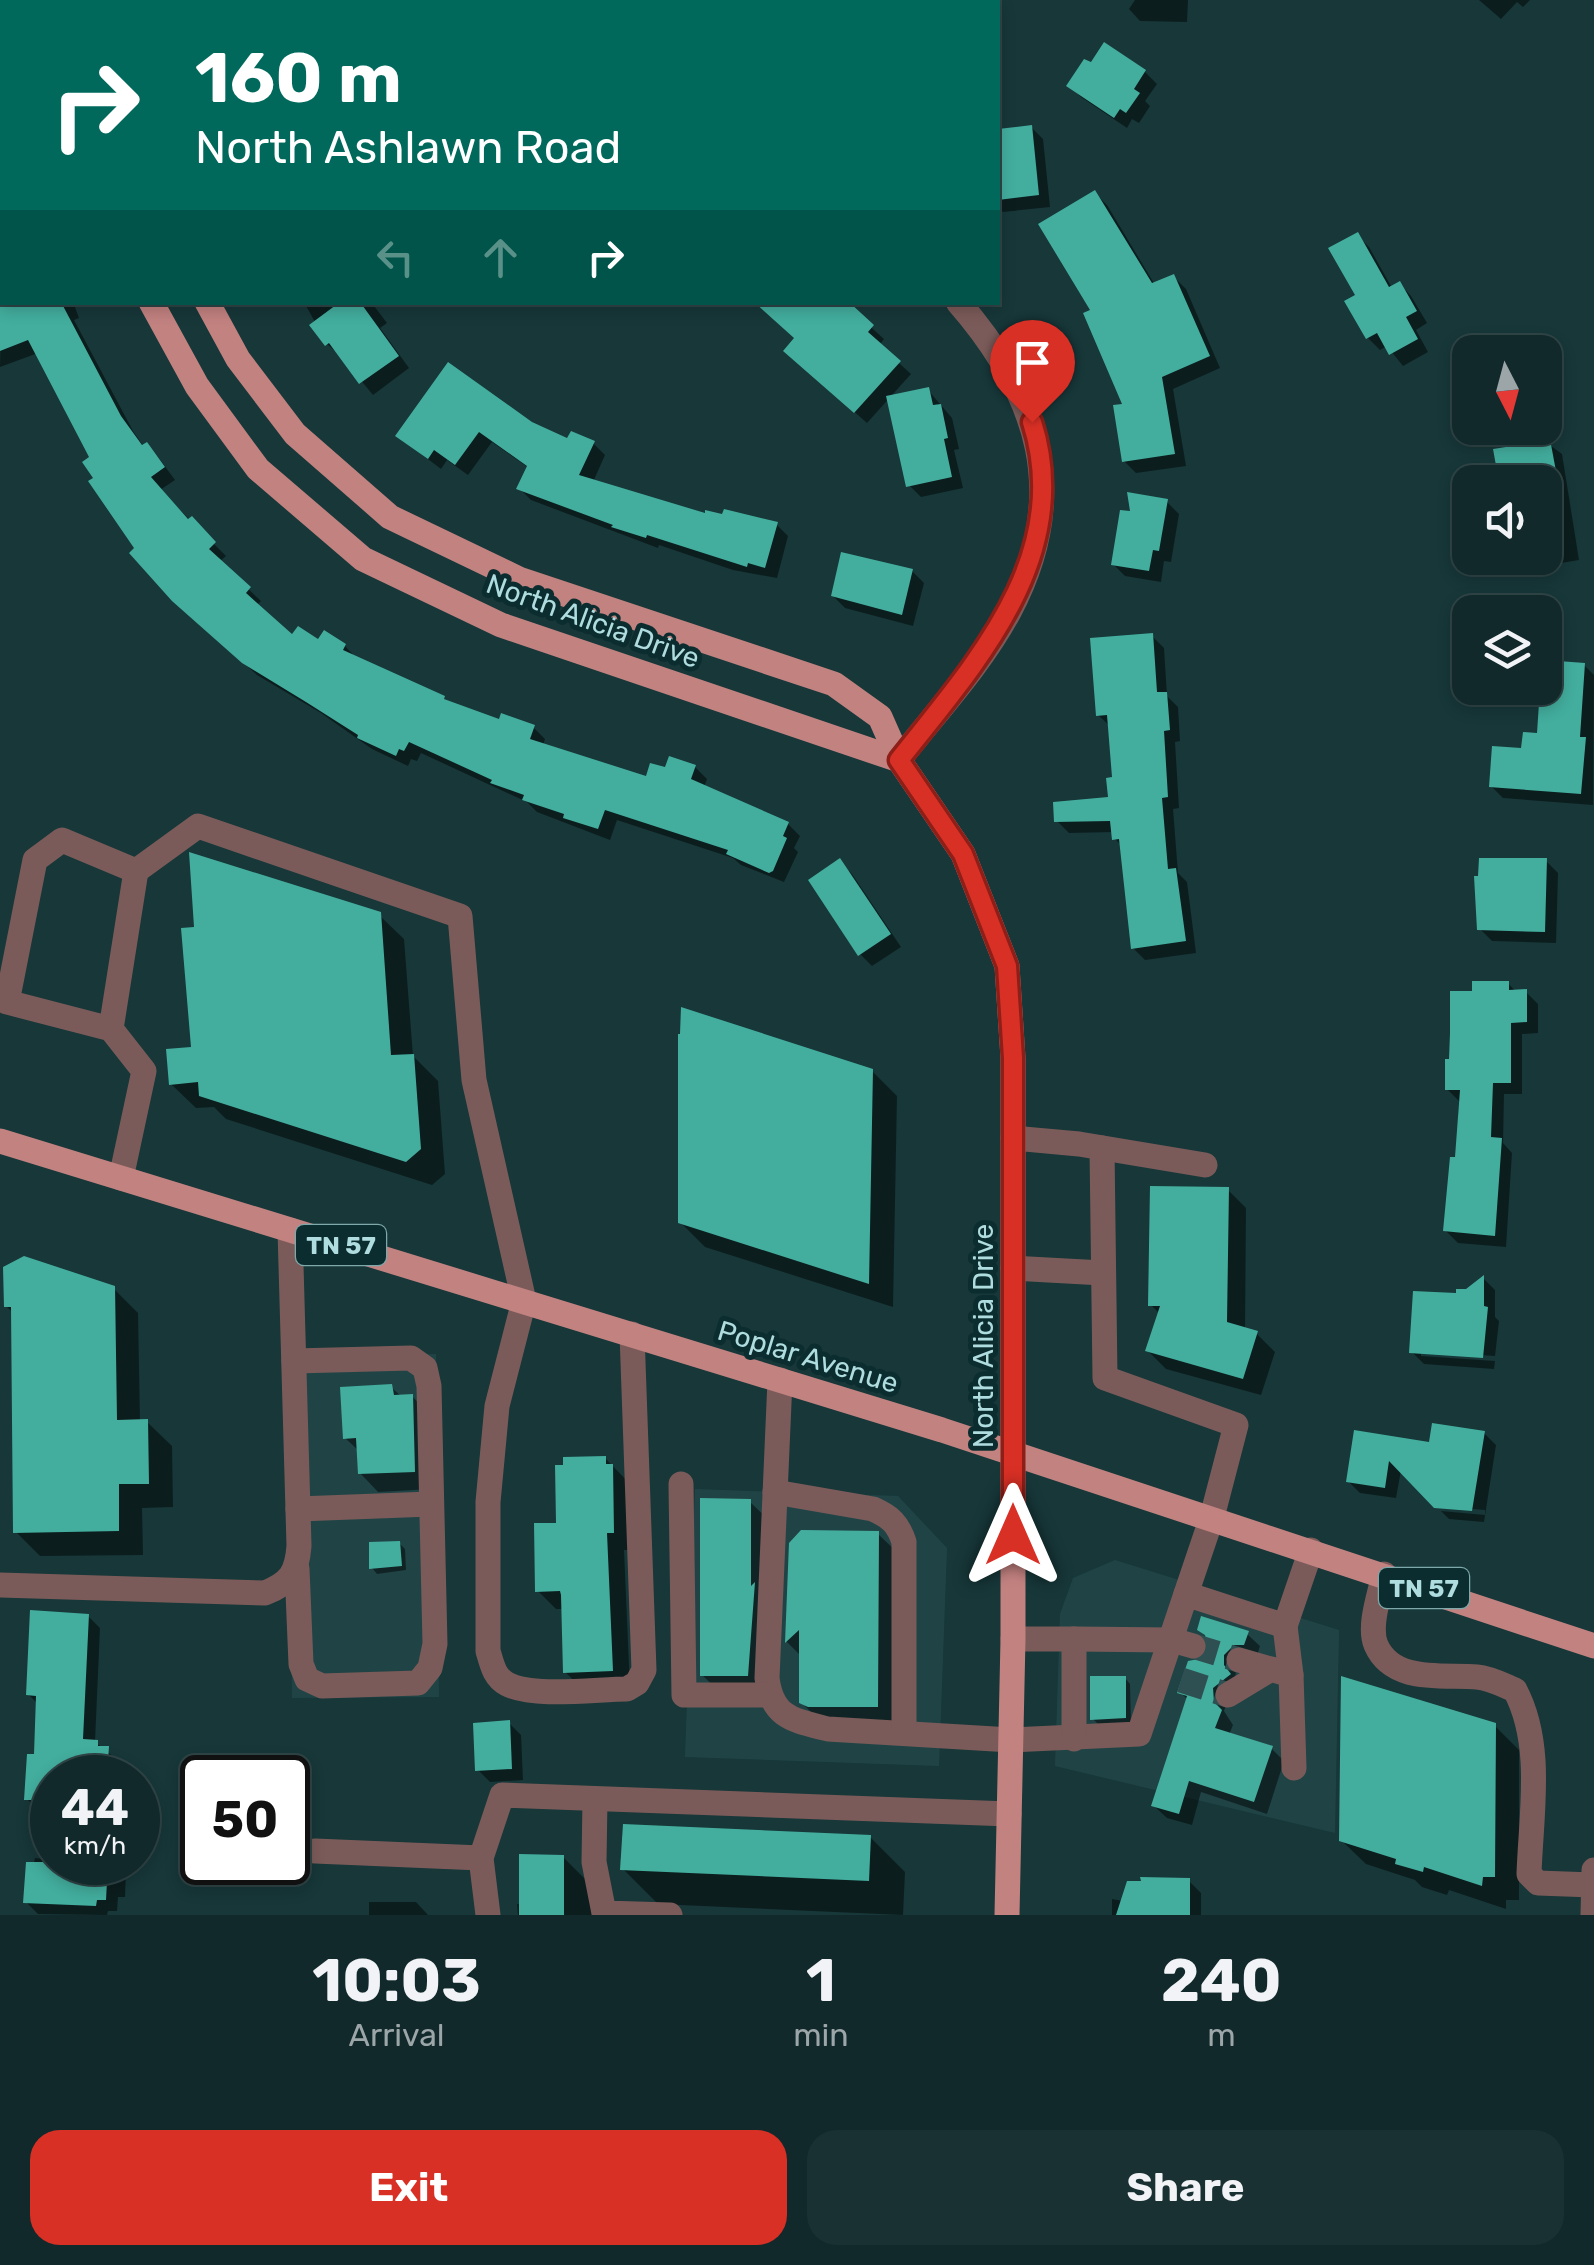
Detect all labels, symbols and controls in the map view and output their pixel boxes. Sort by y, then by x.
text: 160 m [195,37,402,120]
icon: right [30,40,160,170]
text: North Ashlawn Road [195,121,621,174]
icon: left [368,230,423,285]
icon: ahead [473,230,528,285]
icon: right [578,230,633,285]
pin [990,320,1075,423]
icon: arrive [1005,335,1060,390]
north arrow [1452,335,1562,445]
map controls [1452,335,1562,705]
button: sound [1452,465,1562,575]
street label: North Alicia Drive [482,567,704,675]
button: layers [1452,595,1562,705]
street label: North Alicia Drive [967,1224,1000,1448]
road number: TN 57 [296,1225,386,1265]
street label: Poplar Avenue [714,1314,902,1400]
position arrow [961,1483,1065,1587]
road number: TN 57 [1379,1568,1469,1608]
speed limit sign: 50 [180,1755,310,1885]
text: 44 [61,1778,129,1838]
text: km/h [64,1831,126,1860]
text: 10:03 [312,1945,481,2016]
text: 1 [806,1945,836,2016]
text: 240 [1161,1945,1282,2016]
text: Arrival [349,2016,445,2054]
text: min [793,2016,849,2054]
text: m [1207,2016,1236,2054]
button: Exit [30,2130,787,2245]
button: Share [807,2130,1564,2245]

